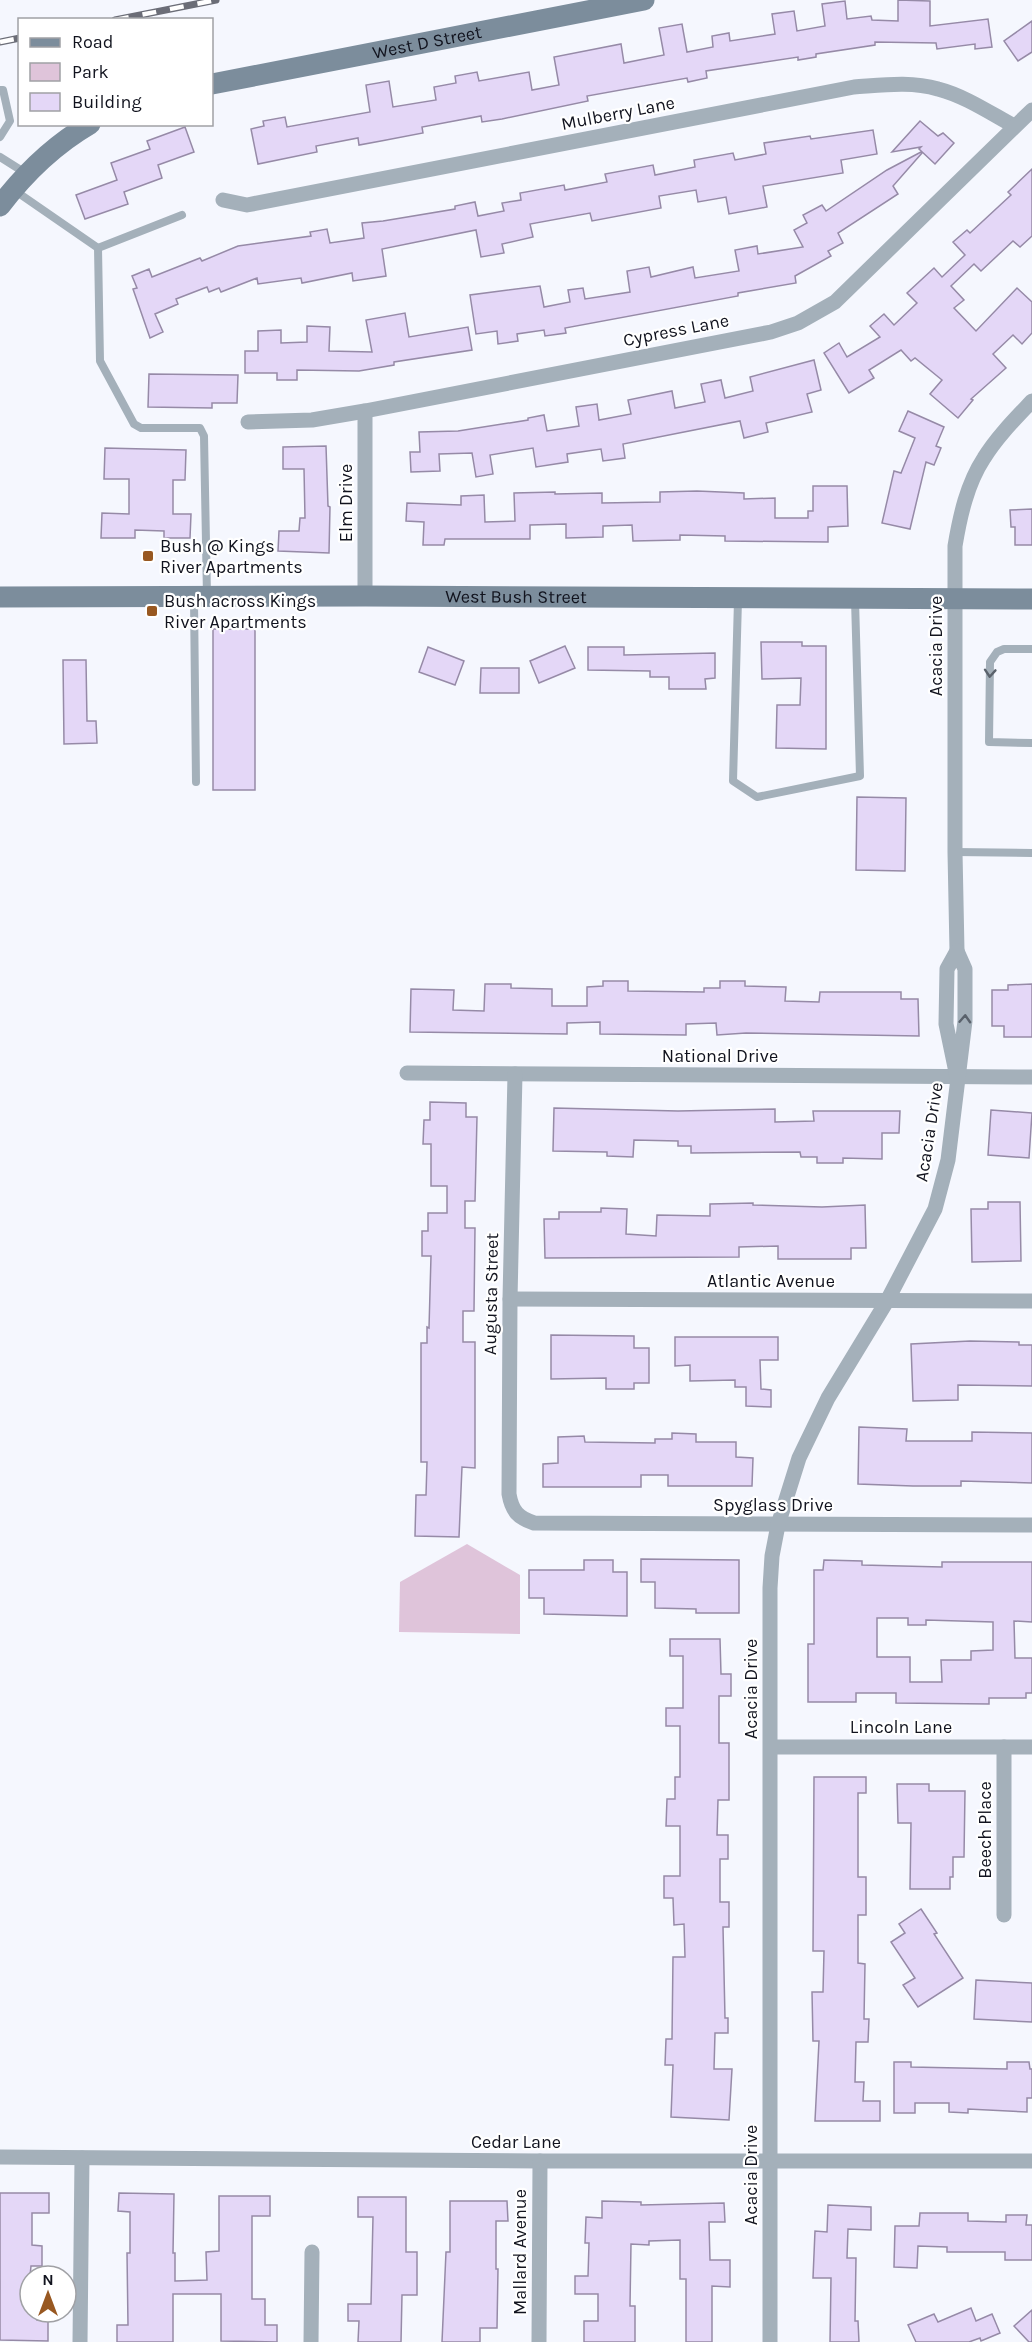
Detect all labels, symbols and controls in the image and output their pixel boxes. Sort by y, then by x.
legend [18,18,213,126]
street label: West D Street [370,21,484,64]
text: Road [72,31,113,53]
text: Park [72,61,109,83]
text: Building [72,91,142,113]
street label: Mulberry Lane [559,91,677,135]
street label: Cypress Lane [621,309,731,351]
street label: Elm Drive [335,464,357,542]
place label: Bush @ Kings River Apartments [160,535,303,578]
marker: Bush @ Kings River Apartments [141,549,155,563]
street label: West Bush Street [445,585,587,608]
place label: Bush across Kings River Apartments [164,590,316,633]
street label: Acacia Drive [925,596,947,696]
marker: Bush across Kings River Apartments [145,604,159,618]
one-way arrow [983,668,996,677]
one-way arrow [958,1014,971,1023]
street label: National Drive [662,1045,778,1067]
street label: Acacia Drive [910,1081,948,1183]
street label: Augusta Street [479,1233,503,1355]
street label: Atlantic Avenue [707,1270,835,1292]
street label: Spyglass Drive [713,1494,833,1516]
street label: Acacia Drive [740,1639,762,1739]
street label: Lincoln Lane [850,1716,952,1738]
street label: Beech Place [974,1781,996,1879]
street label: Acacia Drive [740,2125,762,2225]
street label: Cedar Lane [471,2131,561,2153]
street label: Mallard Avenue [509,2189,531,2315]
north arrow [18,2264,78,2324]
text: N [42,2270,54,2289]

